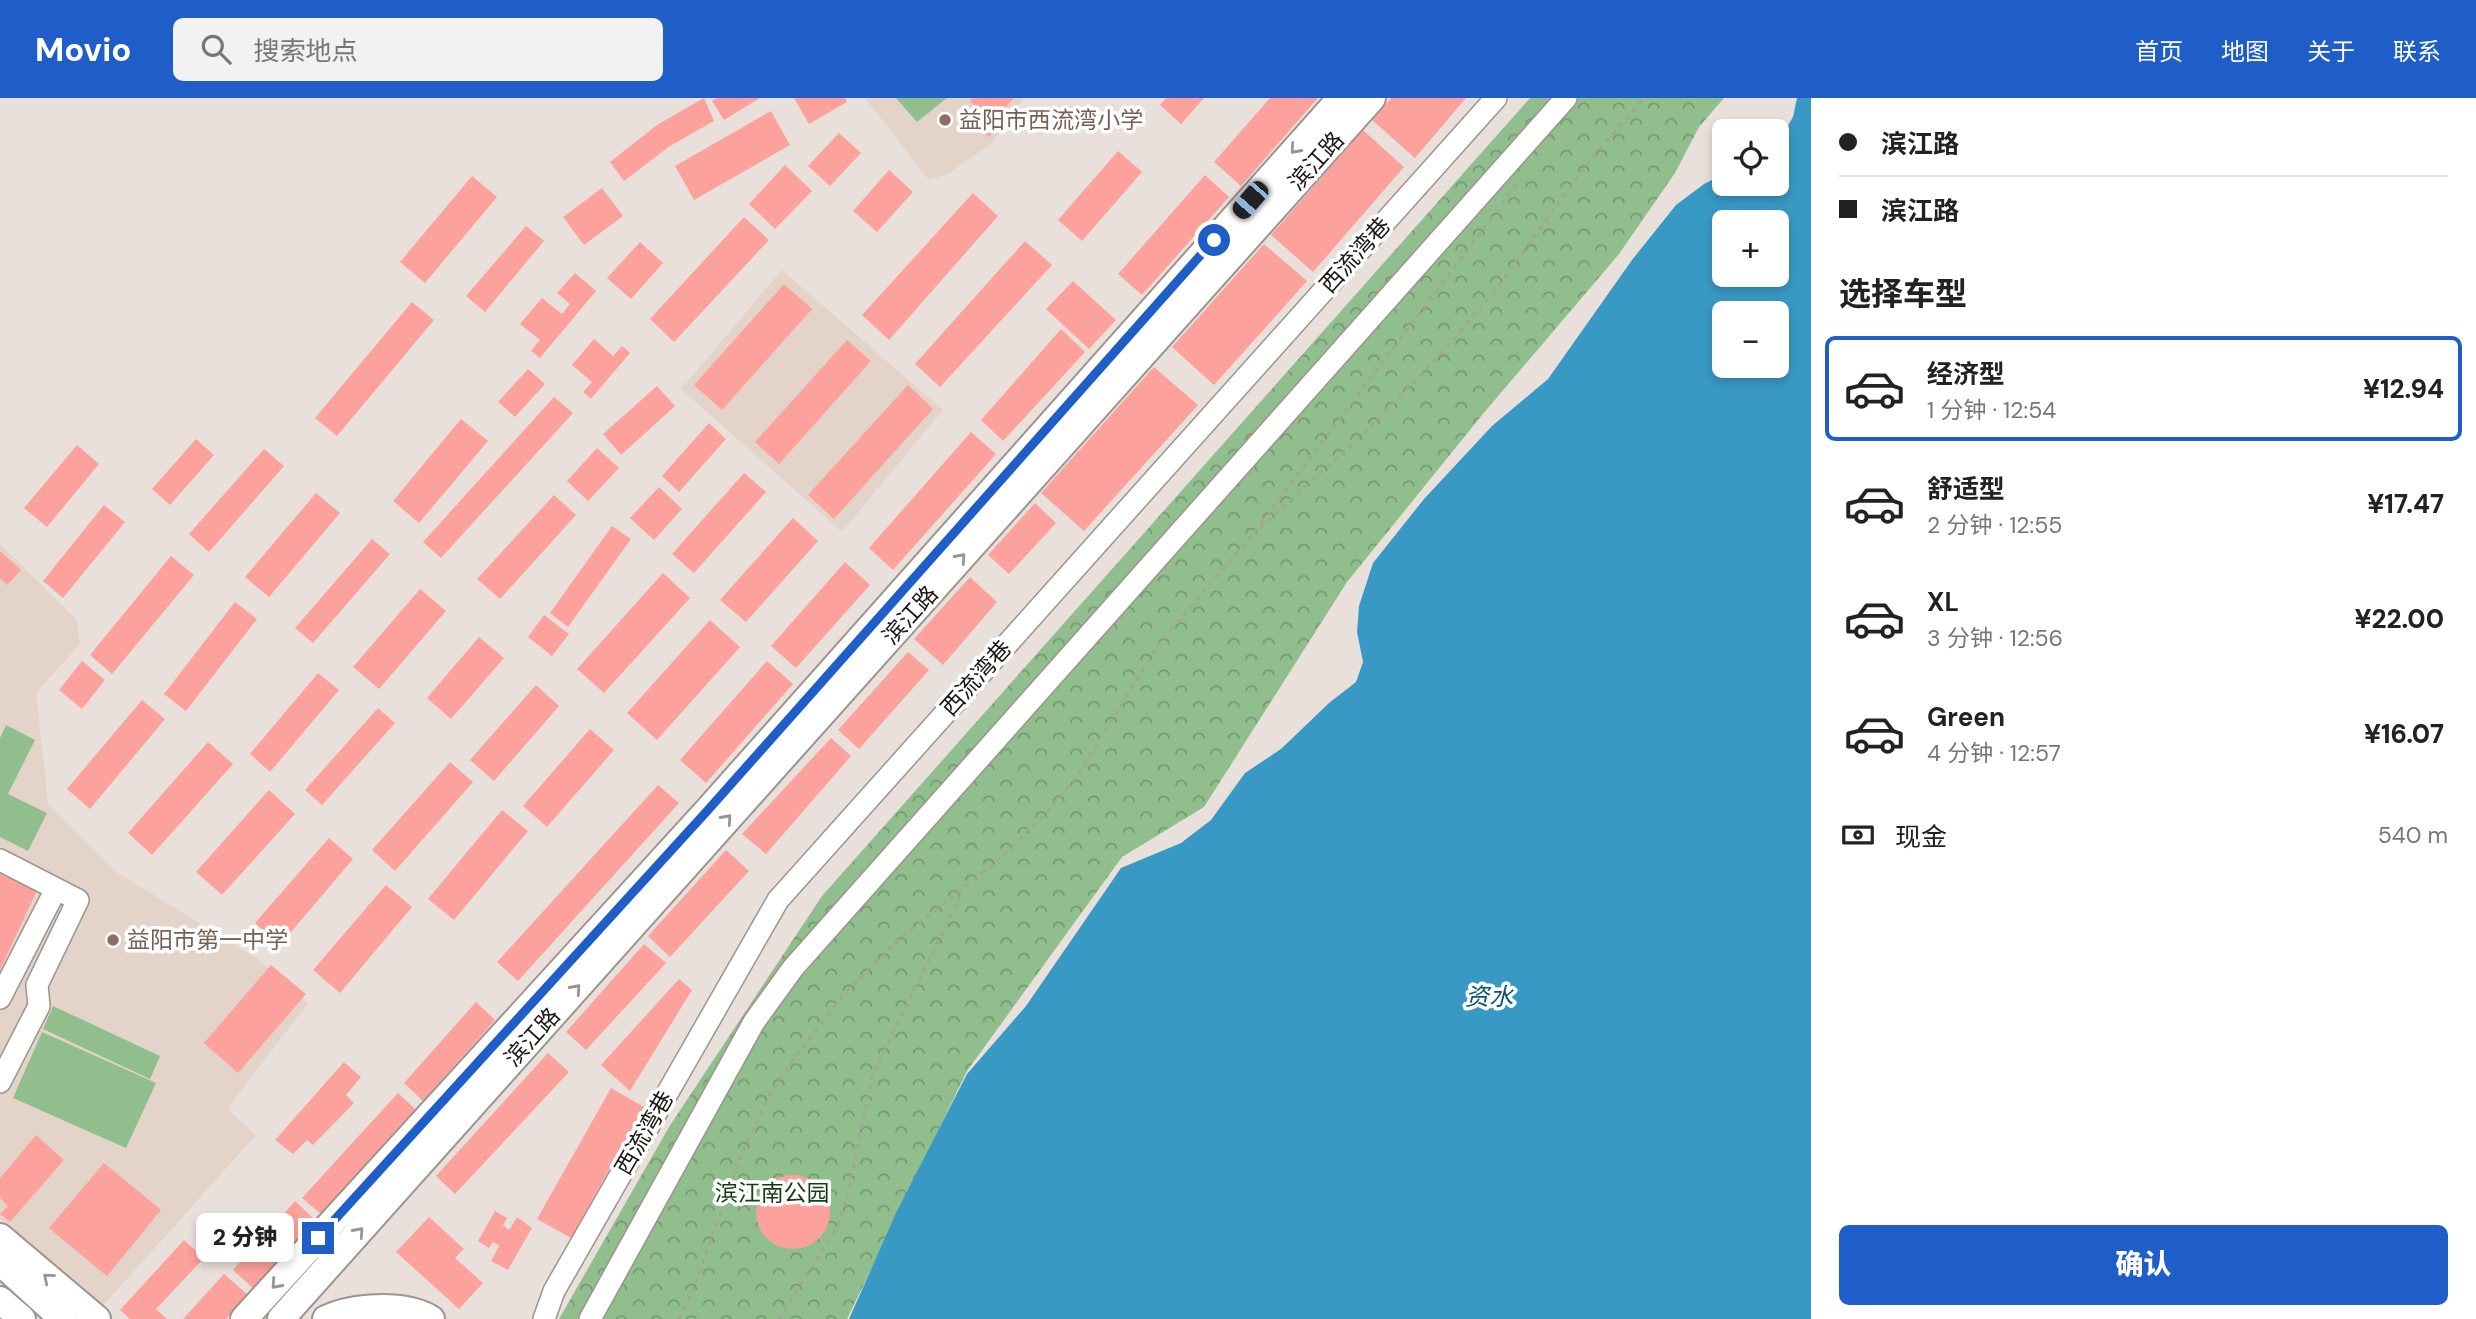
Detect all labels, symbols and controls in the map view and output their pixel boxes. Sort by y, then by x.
search box [173,18,663,81]
text: Movio [35,28,131,71]
icon: search [197,30,235,68]
text: 搜索地点 [253,34,357,68]
text: 首页 [2135,36,2183,67]
text: 地图 [2221,36,2269,67]
text: 关于 [2307,36,2355,67]
text: 联系 [2393,36,2441,67]
place label: 益阳市西流湾小学 [959,105,1143,135]
marker: 益阳市西流湾小学 [937,112,953,128]
map controls [1712,119,1789,378]
button: locate [1712,119,1789,196]
street label: 滨江路 [1282,125,1350,197]
text: 滨江路 [1881,127,1959,161]
one-way arrow [1291,141,1304,154]
car [1229,177,1272,223]
text: 滨江路 [1881,194,1959,228]
button: + [1712,210,1789,287]
street label: 西流湾巷 [1313,211,1397,299]
route start [1198,224,1230,256]
text: 选择车型 [1839,273,1967,315]
button: − [1712,301,1789,378]
icon: car [1843,357,1906,420]
text: 经济型 [1927,357,2005,391]
text: ¥12.94 [2363,372,2444,406]
text: 1 分钟 · 12:54 [1927,395,2056,425]
icon: car [1843,472,1906,535]
text: 舒适型 [1927,472,2005,506]
text: ¥17.47 [2367,487,2444,521]
text: 2 分钟 · 12:55 [1927,510,2062,540]
one-way arrow [952,554,965,567]
street label: 滨江路 [876,579,944,651]
text: XL [1927,585,1959,619]
icon: car [1843,587,1906,650]
text: ¥22.00 [2355,602,2444,636]
text: 3 分钟 · 12:56 [1927,623,2063,653]
street label: 西流湾巷 [934,634,1018,722]
text: Green [1927,700,2005,734]
icon: car [1843,702,1906,765]
text: ¥16.07 [2364,717,2444,751]
text: 4 分钟 · 12:57 [1927,738,2061,768]
one-way arrow [719,814,731,827]
icon: cash [1839,816,1877,854]
text: 现金 [1895,820,1947,854]
text: 540 m [2378,820,2448,850]
place label: 益阳市第一中学 [127,925,288,955]
marker: 益阳市第一中学 [105,932,121,948]
water label: 资水 [1465,981,1514,1012]
one-way arrow [568,984,580,997]
street label: 滨江路 [498,1001,566,1073]
street label: 西流湾巷 [608,1086,680,1180]
park label: 滨江南公园 [715,1178,830,1208]
callout: 2 分钟 [196,1214,294,1262]
text: 2 分钟 [213,1222,277,1252]
route end [302,1222,334,1254]
button: 确认 [1839,1225,2448,1305]
one-way arrow [351,1227,363,1240]
one-way arrow [44,1274,57,1286]
one-way arrow [271,1276,284,1289]

